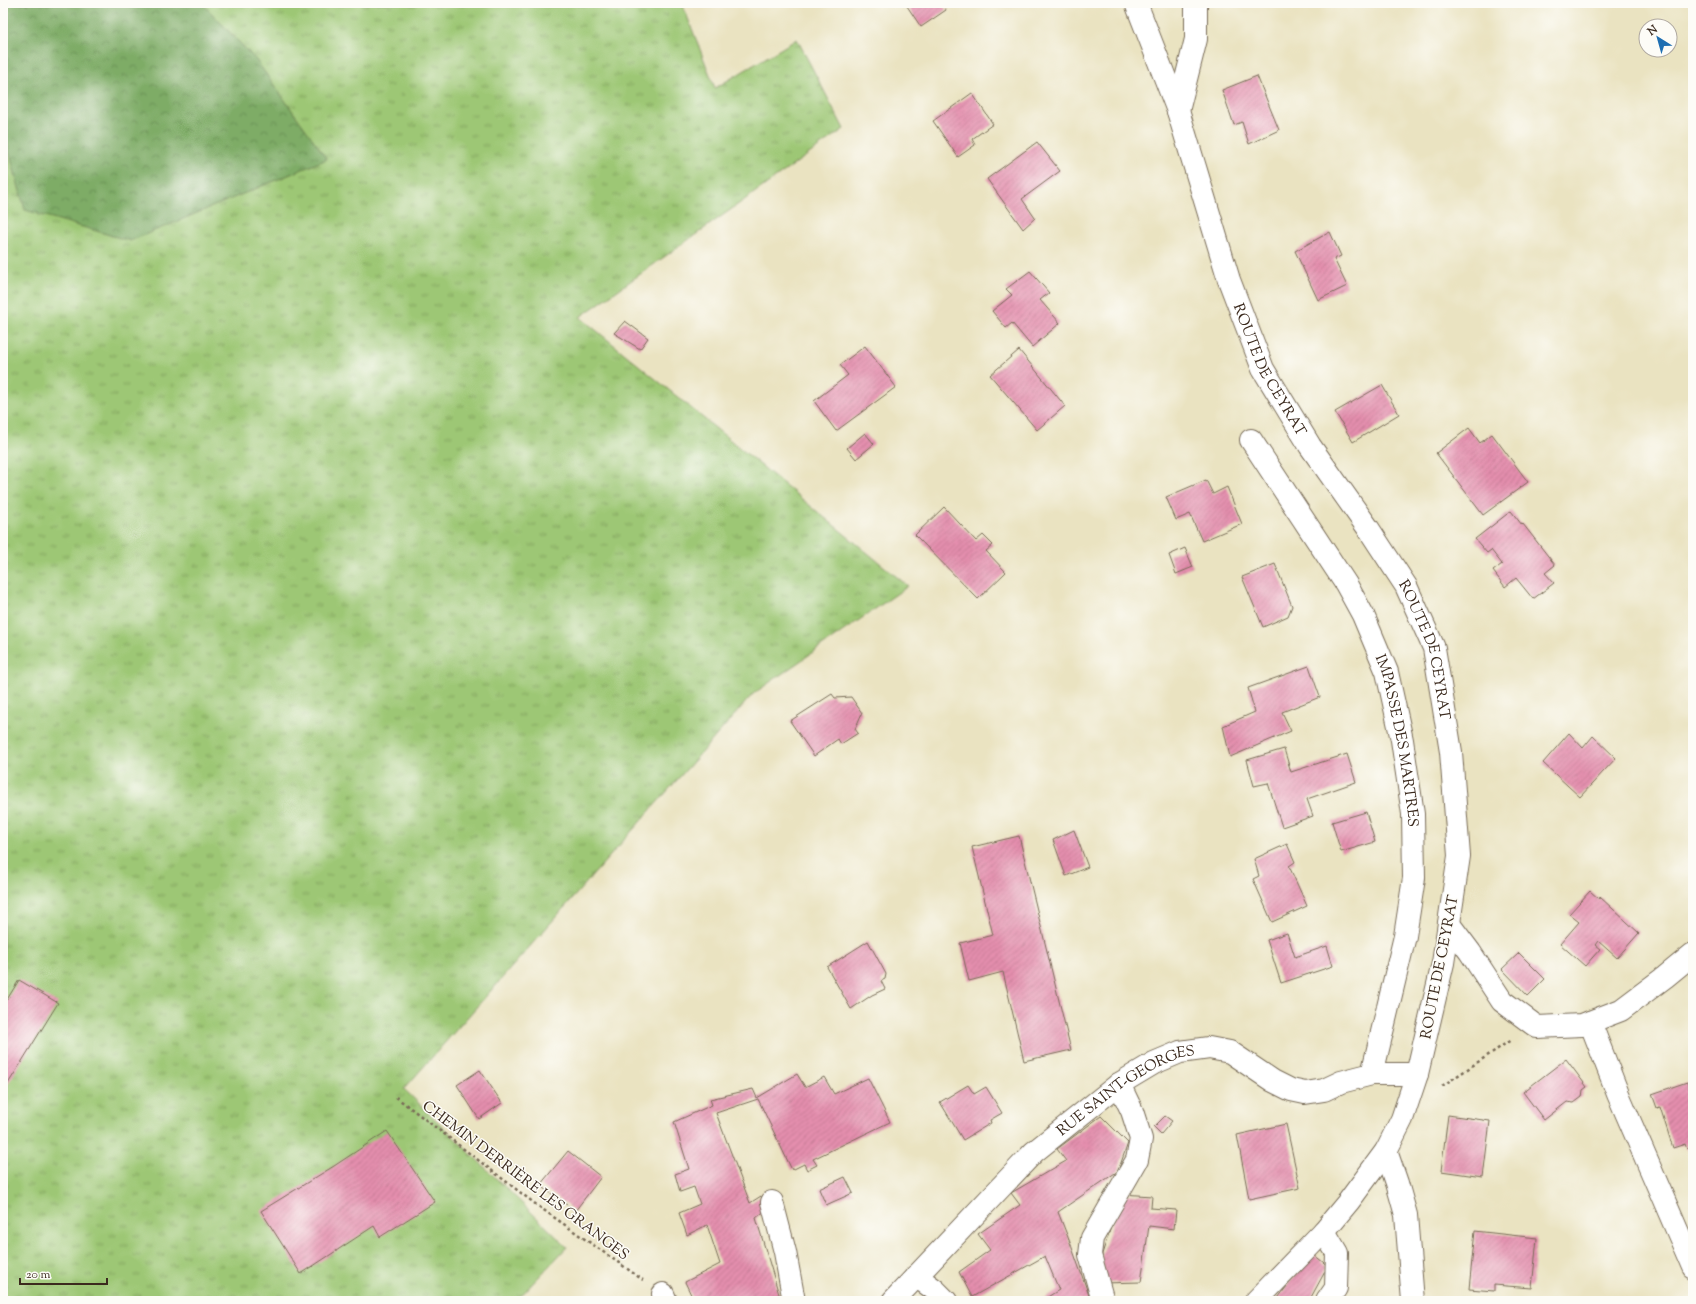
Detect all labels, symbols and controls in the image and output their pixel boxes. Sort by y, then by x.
north arrow [1638,18,1678,58]
text: N [1643,22,1661,40]
street label: ROUTE DE CEYRAT [1227,301,1311,441]
street label: ROUTE DE CEYRAT [1393,576,1455,722]
street label: IMPASSE DES MARTRES [1369,651,1422,827]
street label: ROUTE DE CEYRAT [1416,893,1465,1041]
street label: RUE SAINT-GEORGES [1053,1041,1196,1142]
street label: CHEMIN DERRIÈRE LES GRANGES [417,1096,634,1266]
scale bar [20,1260,107,1286]
text: 20 m [26,1266,51,1284]

